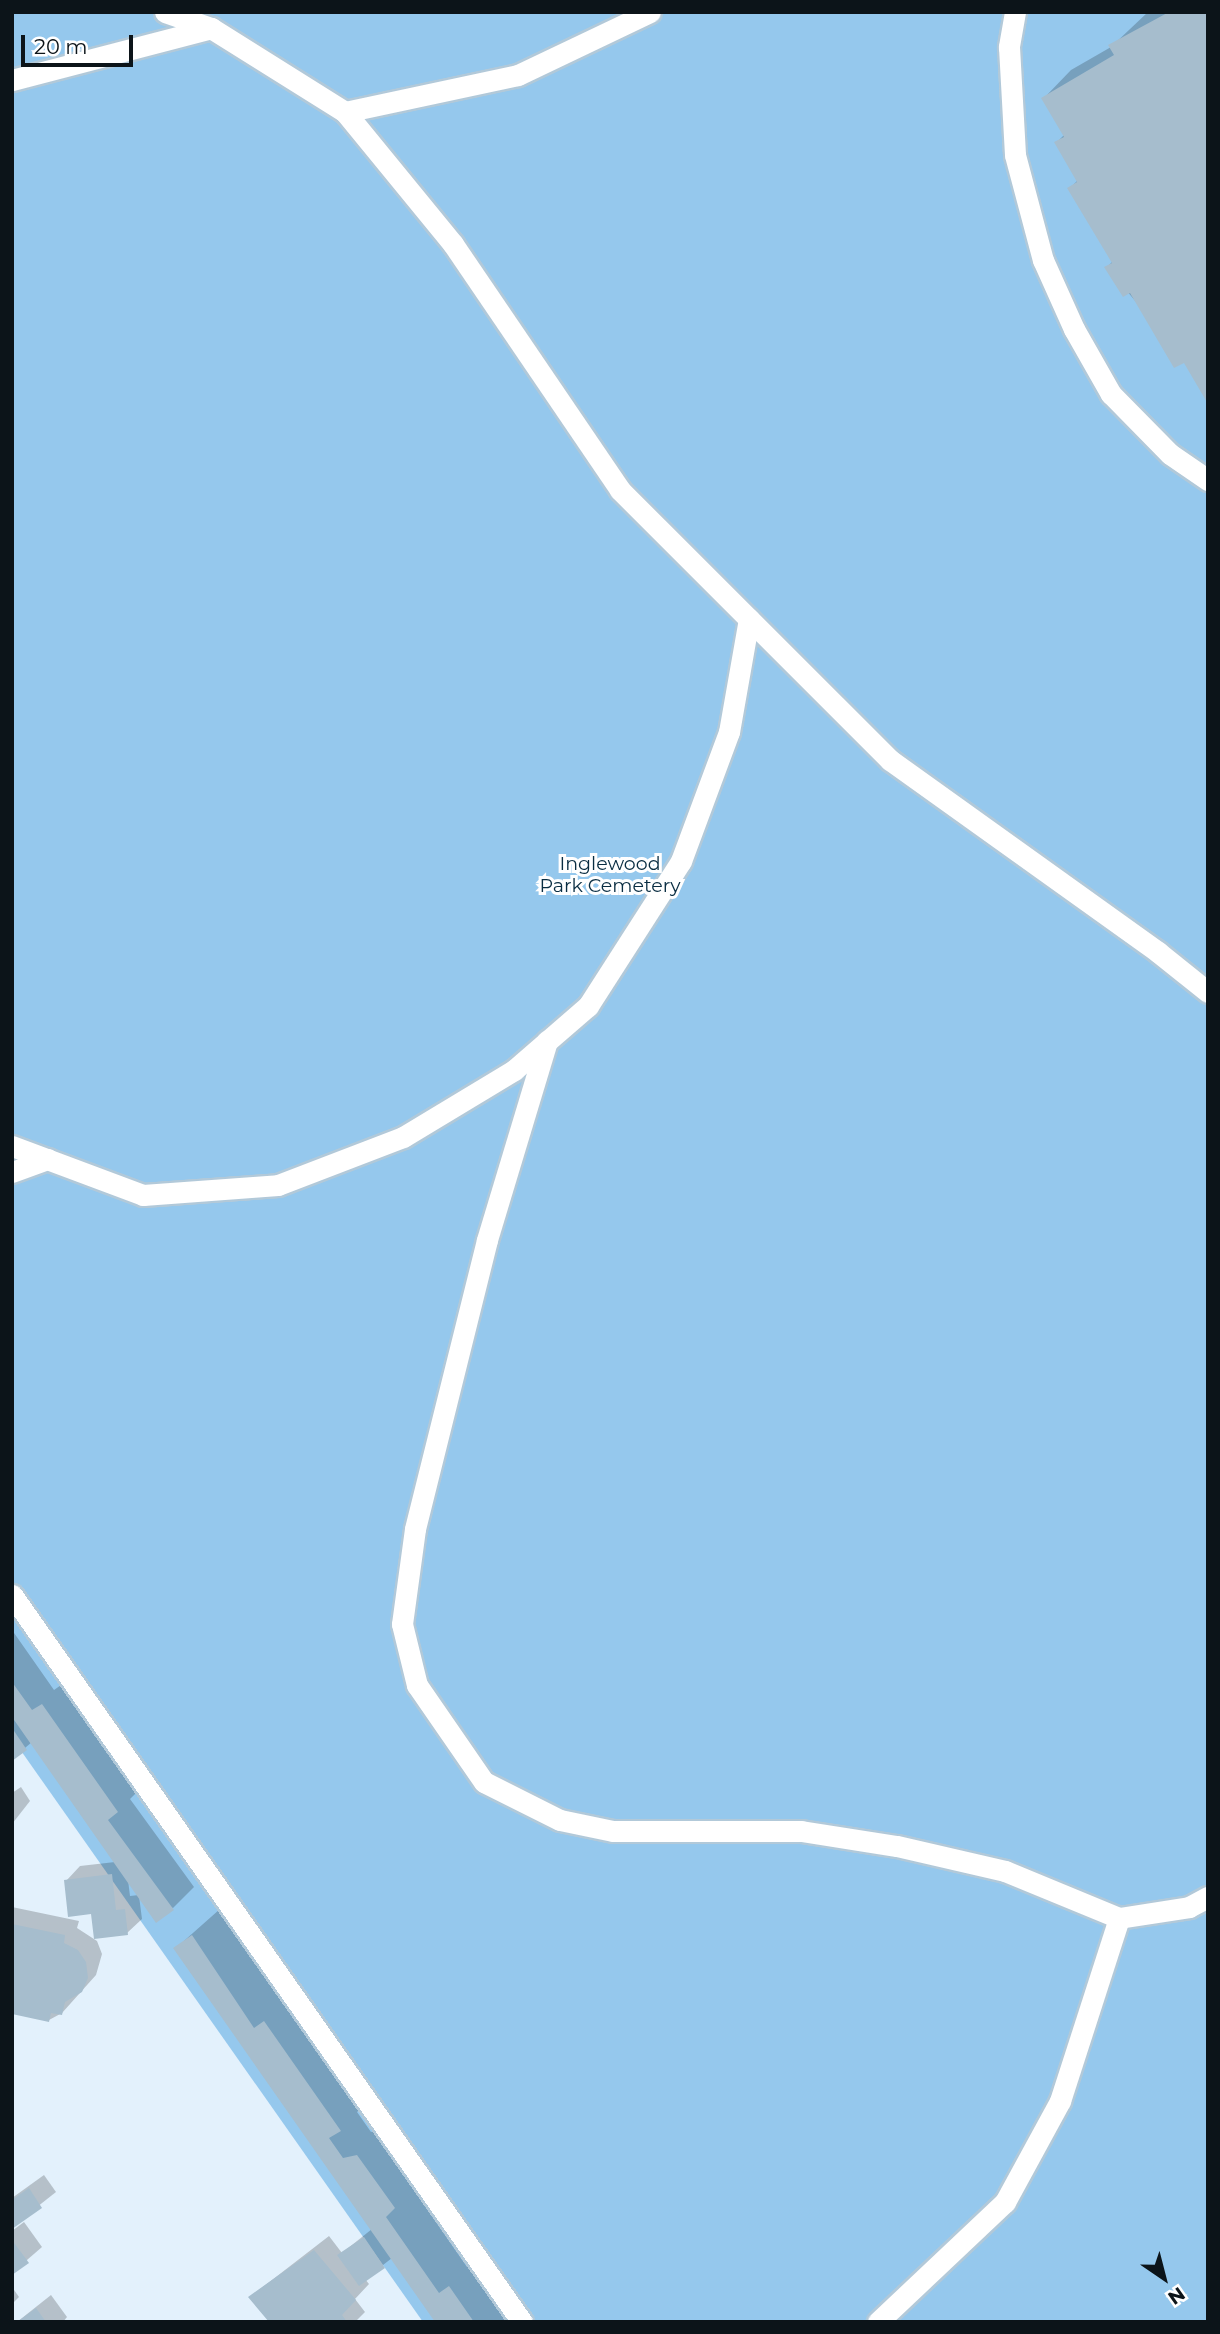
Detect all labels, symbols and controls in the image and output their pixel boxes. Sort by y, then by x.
scale bar [24,21,136,65]
text: 20 m [34,34,88,59]
park label: Inglewood Park Cemetery [539,853,681,897]
north arrow [1129,2243,1199,2313]
text: N [1163,2282,1189,2309]

